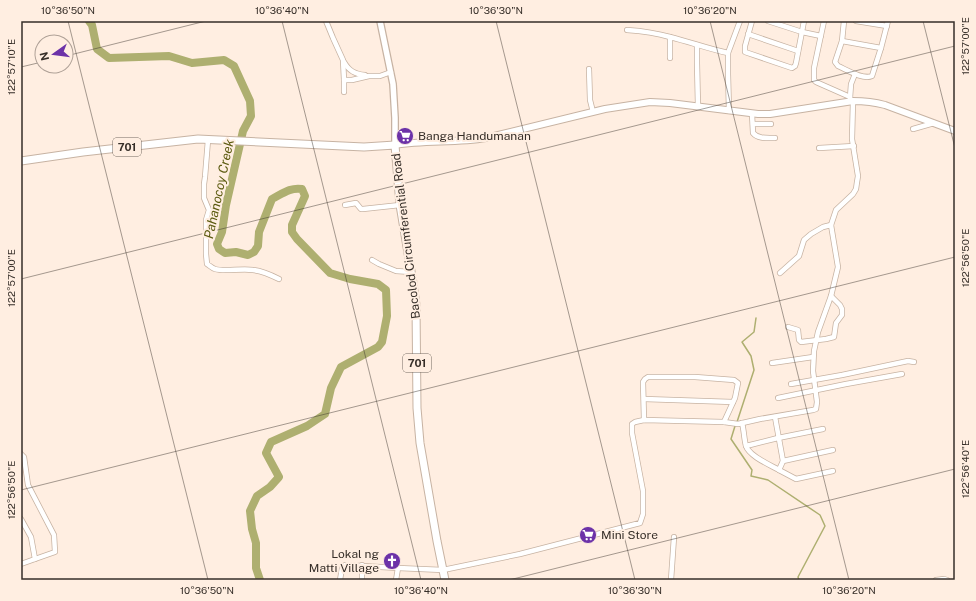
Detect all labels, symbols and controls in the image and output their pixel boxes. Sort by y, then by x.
text: 10°36'50"N [41,4,95,16]
text: 10°36'40"N [255,4,309,16]
text: 10°36'30"N [469,4,523,16]
text: 10°36'20"N [683,4,737,16]
text: 122°57'00"E [959,17,971,75]
north arrow [34,34,74,74]
text: 122°57'10"E [5,39,17,95]
text: N [37,51,51,62]
supermarket icon: Banga Handumanan [395,126,415,146]
place label: Banga Handumanan [418,129,531,143]
road number: 701 [113,138,141,156]
water label: Pahanocoy Creek [201,138,237,240]
street label: Bacolod Circumferential Road [389,152,423,320]
text: 122°56'50"E [959,229,971,287]
text: 122°57'00"E [5,249,17,307]
road number: 701 [403,354,431,372]
text: 122°56'40"E [959,440,971,498]
text: 122°56'50"E [5,461,17,519]
supermarket icon: Mini Store [578,525,598,545]
place label: Mini Store [601,528,658,542]
place label: Lokal ng Matti Village [309,547,379,575]
church icon: Lokal ng Matti Village [382,551,402,571]
text: 10°36'50"N [180,584,234,596]
text: 10°36'40"N [394,584,448,596]
text: 10°36'30"N [608,584,662,596]
text: 10°36'20"N [822,584,876,596]

